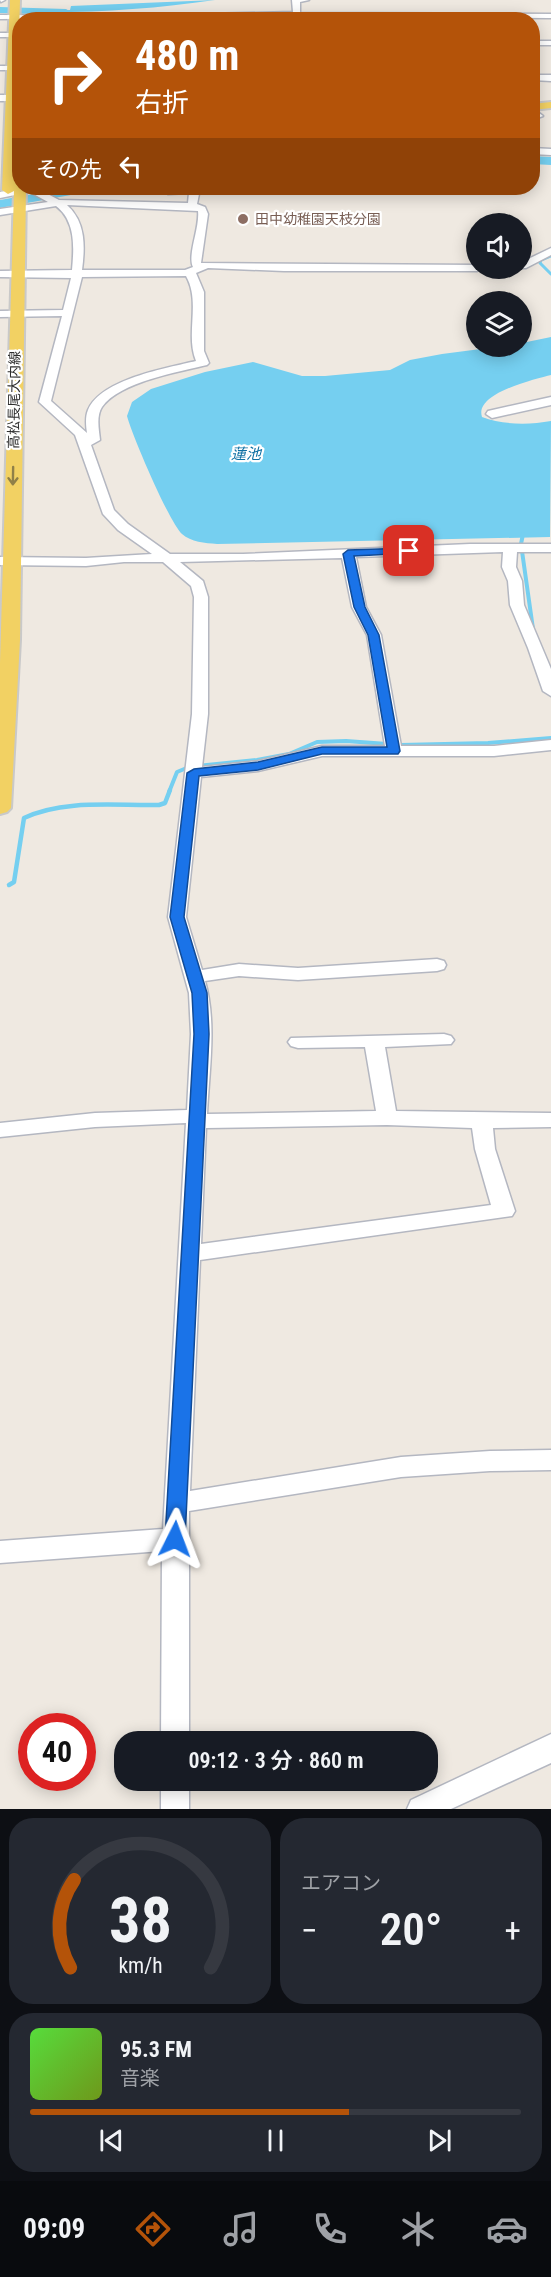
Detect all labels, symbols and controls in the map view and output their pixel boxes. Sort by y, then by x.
text: 480 m [135,31,240,80]
icon: right [36,36,114,114]
text: 右折 [135,87,189,119]
icon: left [114,150,147,183]
text: その先 [36,157,102,182]
place label: 田中幼稚園天枝分園 [255,211,381,227]
marker: 田中幼稚園天枝分園 [236,212,250,226]
map controls [466,213,532,357]
button: sound [466,213,532,279]
button: layers [466,291,532,357]
street label: 高松長尾大内線 [5,351,23,449]
water label: 蓮池 [231,445,263,463]
one-way arrow [7,465,19,485]
pin [383,525,434,576]
icon: arrive [392,534,425,567]
position arrow [143,1507,207,1571]
speed limit sign: 40 [18,1713,96,1791]
text: 09:12 · 3 分 · 860 m [188,1748,364,1773]
text: エアコン [301,1871,381,1895]
text: 38 [108,1884,172,1957]
text: 20° [380,1903,442,1956]
text: − [301,1911,318,1950]
text: + [505,1911,521,1950]
text: km/h [118,1953,162,1978]
text: 95.3 FM [120,2037,192,2062]
text: 音楽 [120,2066,160,2090]
icon: previous [95,2124,128,2157]
icon: pause [259,2124,292,2157]
icon: next [423,2124,456,2157]
icon: directions [132,2208,174,2250]
icon: music [220,2208,262,2250]
icon: phone [309,2208,351,2250]
icon: climate [397,2208,439,2250]
icon: car [486,2208,528,2250]
text: 09:09 [23,2213,85,2245]

